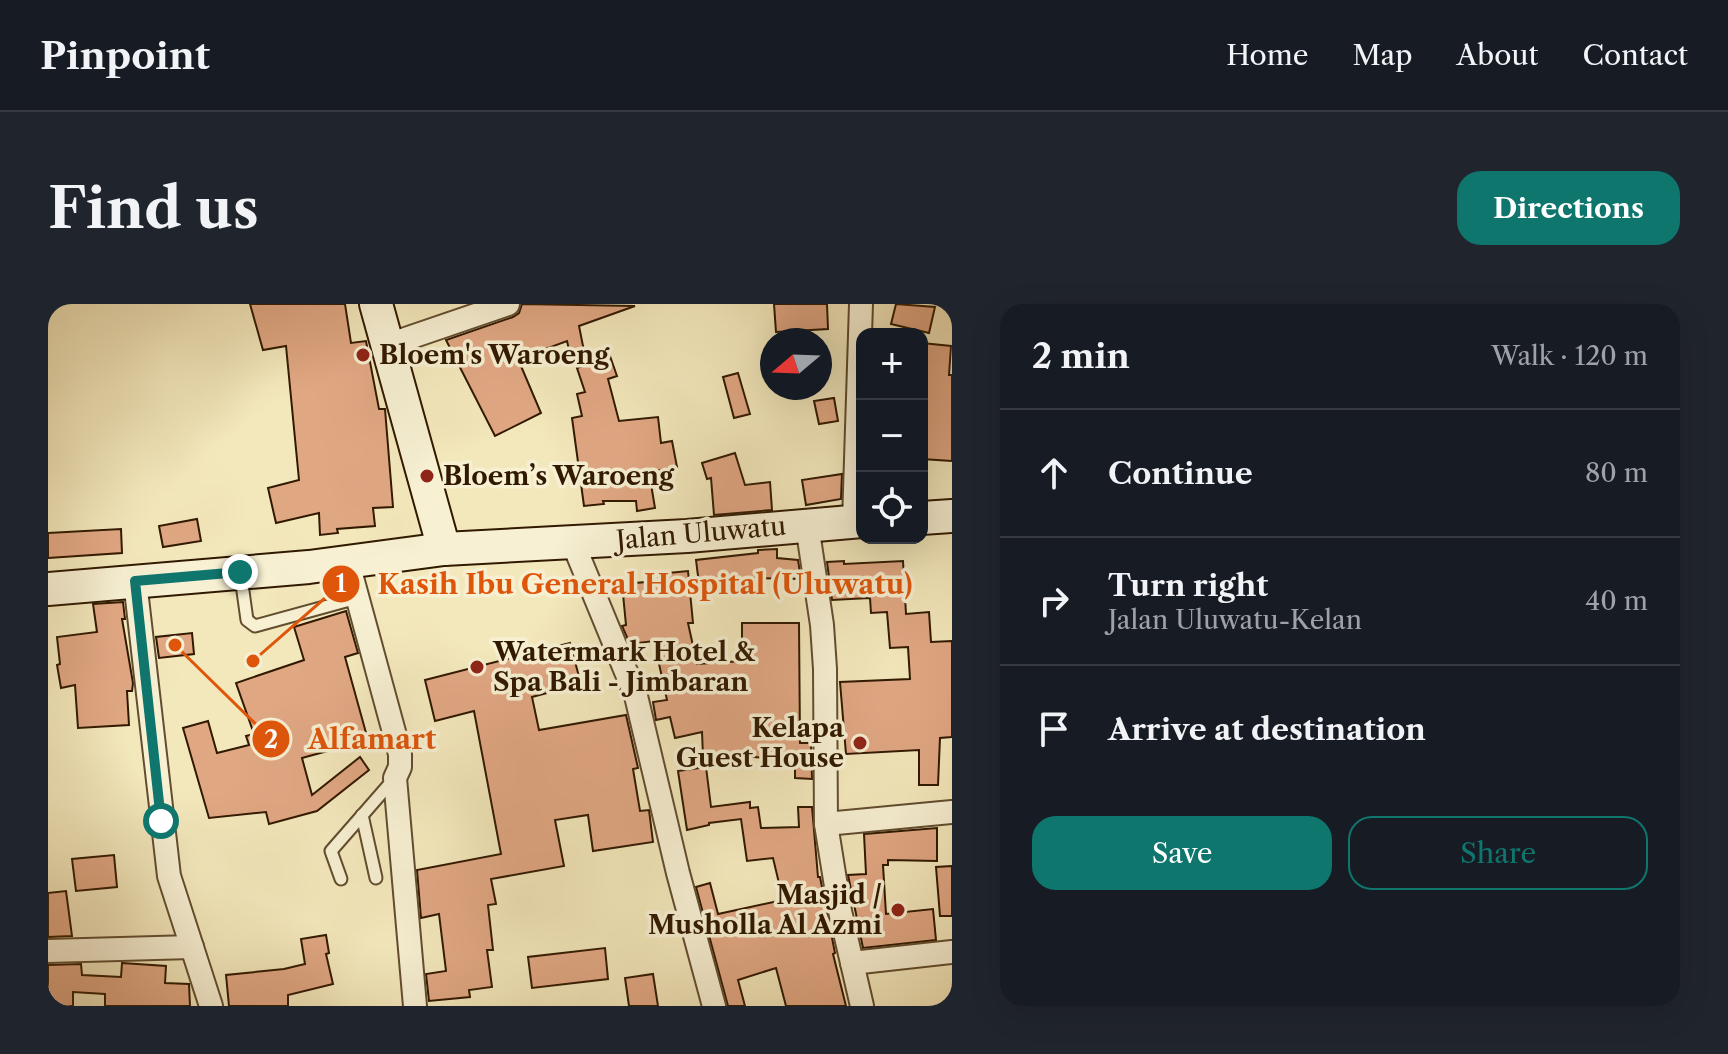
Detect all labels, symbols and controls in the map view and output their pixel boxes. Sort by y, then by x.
text: Pinpoint [40,32,210,79]
text: Home [1226,38,1308,72]
text: Map [1352,38,1412,72]
text: About [1456,38,1538,72]
text: Contact [1582,38,1688,72]
button: Directions [1457,171,1680,245]
text: Find us [48,174,259,243]
north arrow [760,328,832,400]
map controls [856,328,928,544]
button: + [856,328,928,400]
text: 2 min [1032,335,1130,377]
place label: Bloem's Waroeng [379,339,610,371]
text: Walk · 120 m [1491,340,1648,372]
marker: Bloem's Waroeng [354,346,372,364]
button: − [856,400,928,472]
icon: ahead [1032,451,1076,495]
text: Continue [1108,455,1253,492]
text: 80 m [1585,457,1648,489]
place label: Bloem’s Waroeng [443,460,675,492]
marker: Bloem’s Waroeng [418,467,436,485]
button: locate [856,472,928,544]
street label: Jalan Uluwatu [611,510,787,557]
route end [222,554,258,590]
callout: Kasih Ibu General Hospital (Uluwatu) [321,558,929,610]
text: Kasih Ibu General Hospital (Uluwatu) [377,567,913,601]
text: Turn right [1108,567,1268,604]
text: 1 [336,569,347,598]
icon: right [1032,579,1076,623]
text: 40 m [1585,585,1648,617]
text: Jalan Uluwatu-Kelan [1108,604,1362,636]
place label: Watermark Hotel & Spa Bali - Jimbaran [492,636,756,698]
marker: Watermark Hotel & Spa Bali - Jimbaran [468,658,486,676]
icon: arrive [1032,707,1076,751]
text: Arrive at destination [1108,711,1426,748]
place label: Kelapa Guest House [676,712,845,774]
callout: Alfamart [251,713,452,765]
text: Alfamart [307,722,437,756]
text: 2 [264,725,278,754]
marker: Kelapa Guest House [851,734,869,752]
route start [143,803,179,839]
button: Save [1032,816,1332,890]
button: Share [1348,816,1648,890]
place label: Masjid / Musholla Al Azmi [648,879,882,941]
marker: Masjid / Musholla Al Azmi [889,901,907,919]

